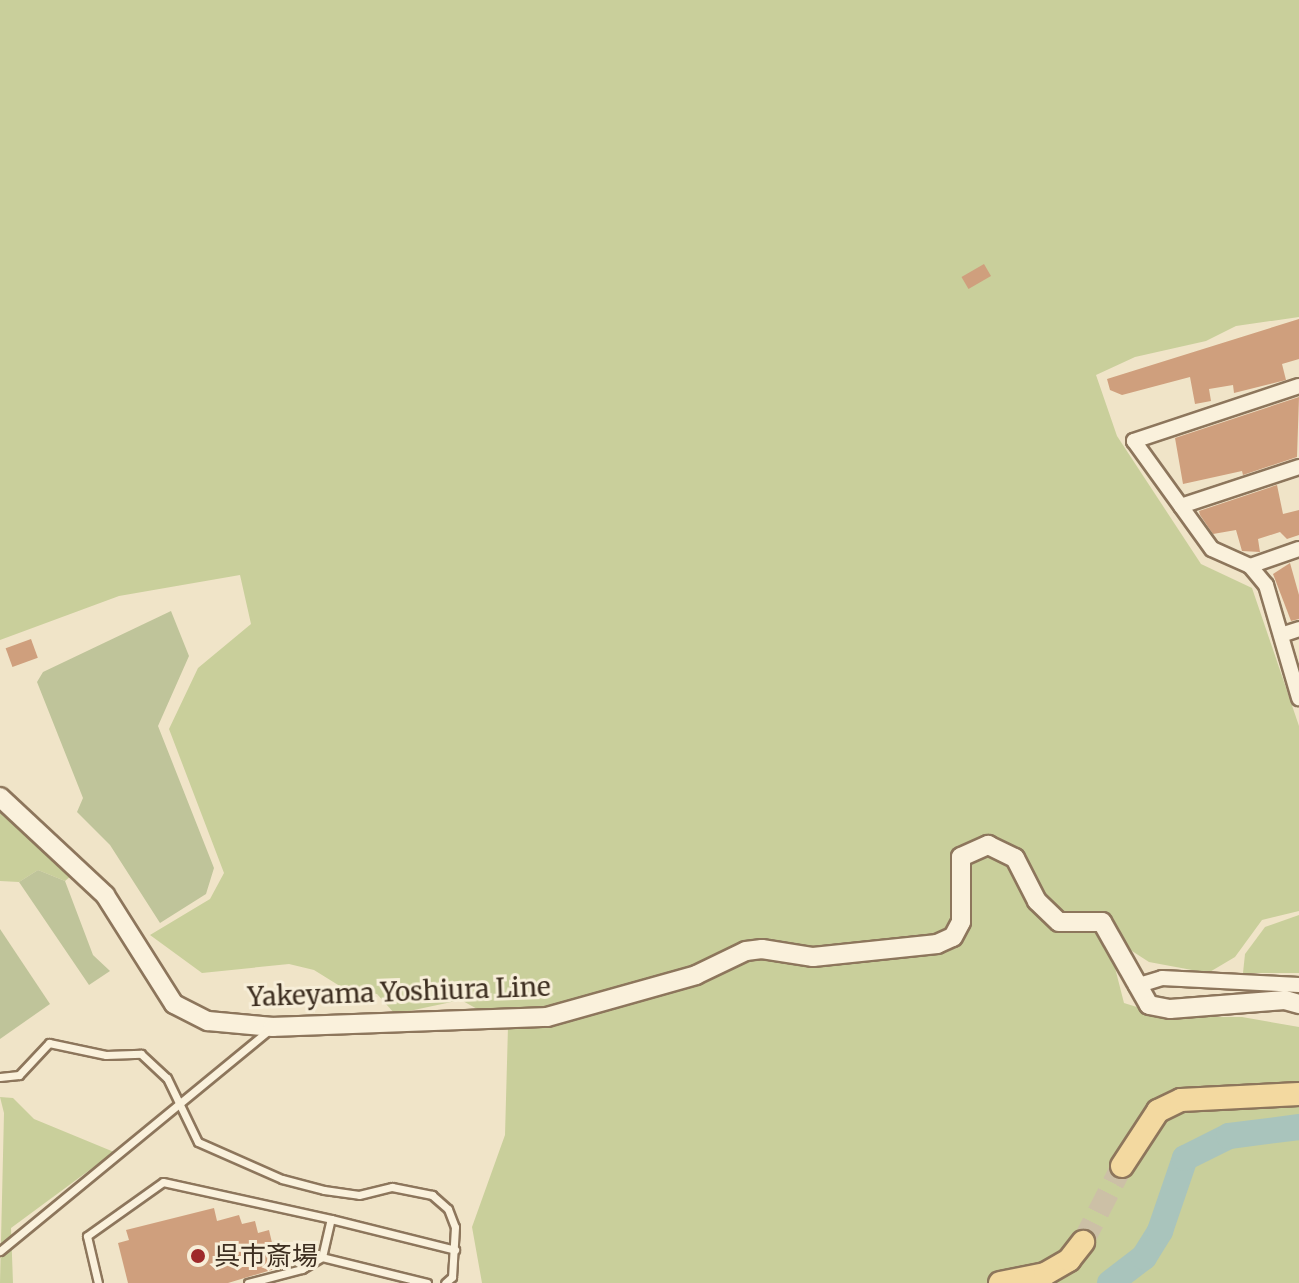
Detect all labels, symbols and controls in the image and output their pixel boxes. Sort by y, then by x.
street label: Yakeyama Yoshiura Line [247,971,551,1013]
place label: 呉市斎場 [214,1240,318,1272]
marker: 呉市斎場 [189,1247,207,1265]

